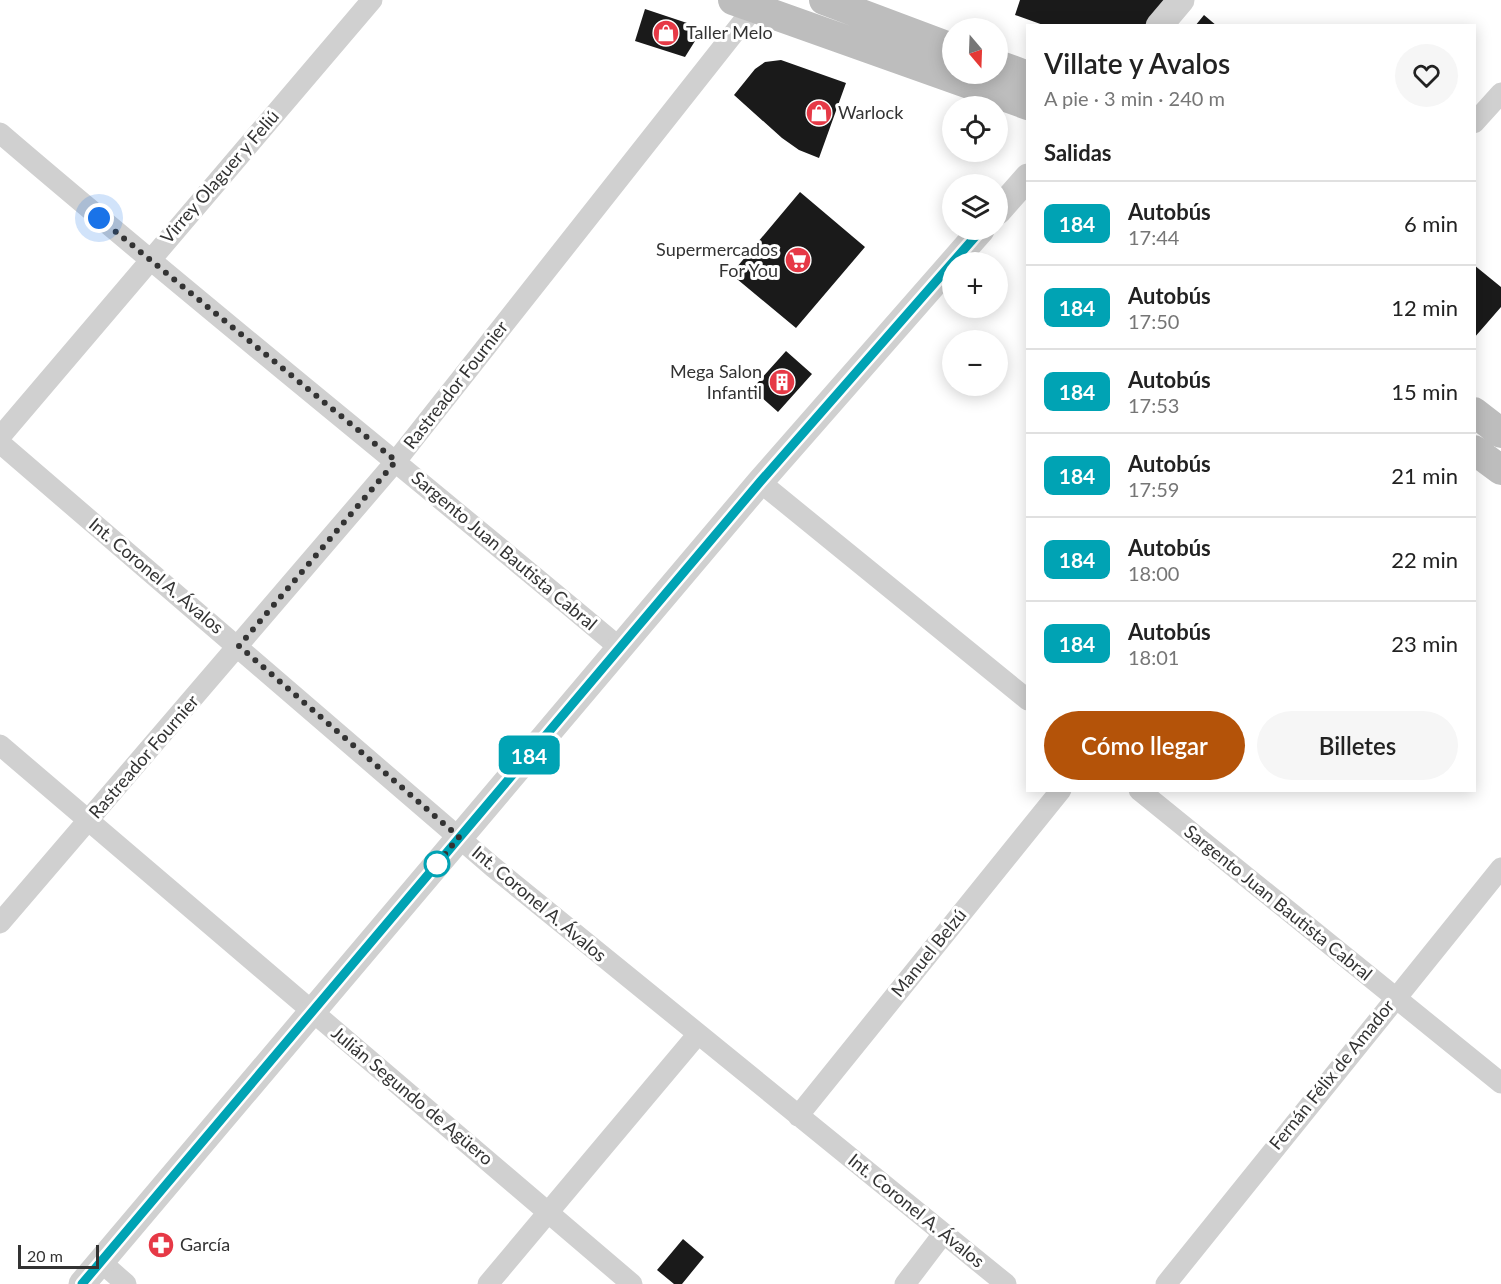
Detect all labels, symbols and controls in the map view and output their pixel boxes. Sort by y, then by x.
shop icon: Taller Melo [651,18,681,48]
north arrow [942,18,1008,84]
map controls [942,18,1008,396]
place label: Taller Melo [686,21,773,43]
button: heart [1395,44,1458,107]
text: Villate y Avalos [1044,46,1230,80]
text: A pie · 3 min · 240 m [1044,86,1225,110]
button: locate [942,96,1008,162]
shop icon: Warlock [804,98,834,128]
place label: Warlock [838,101,904,123]
street label: Virrey Olaguer y Feliú [155,105,283,248]
text: Salidas [1044,139,1111,166]
button: layers [942,174,1008,240]
text: Autobús [1128,198,1211,225]
your location [84,203,114,233]
text: 6 min [1404,210,1458,237]
text: 184 [1059,211,1095,236]
text: 17:44 [1128,225,1179,249]
place label: Supermercados For You [656,238,778,281]
supermarket icon: Supermercados For You [783,245,813,275]
button: + [942,252,1008,318]
text: Autobús [1128,282,1211,309]
text: 12 min [1391,294,1458,321]
text: 184 [1059,295,1095,320]
text: 17:50 [1128,309,1179,333]
street label: Rastreador Fournier [398,316,512,453]
button: − [942,330,1008,396]
place label: Mega Salon Infantil [670,360,762,403]
text: Autobús [1128,366,1211,393]
building icon: Mega Salon Infantil [767,367,797,397]
text: 15 min [1391,378,1458,405]
text: 184 [1059,379,1095,404]
text: 17:53 [1128,393,1179,417]
text: Autobús [1128,450,1211,477]
text: 21 min [1391,462,1458,489]
text: 184 [1059,463,1095,488]
street label: Sargento Juan Bautista Cabral [407,466,602,634]
text: 17:59 [1128,477,1179,501]
street label: Int. Coronel A. Ávalos [85,513,228,638]
text: Autobús [1128,534,1211,561]
text: 22 min [1391,546,1458,573]
text: 184 [1059,547,1095,572]
text: 18:00 [1128,561,1179,585]
text: Autobús [1128,618,1211,645]
text: 23 min [1391,630,1458,657]
text: 184 [1059,631,1095,656]
text: 18:01 [1128,645,1179,669]
street label: Rastreador Fournier [84,690,203,823]
button: Cómo llegar [1044,711,1245,780]
button: Billetes [1257,711,1458,780]
line badge: 184 [494,736,564,774]
text: 184 [511,743,547,768]
street label: Sargento Juan Bautista Cabral [1180,820,1377,985]
street label: Int. Coronel A. Ávalos [468,841,611,966]
unlabelled marker [424,851,450,877]
street label: Manuel Belzú [886,904,971,1001]
street label: Fernán Félix de Amador [1264,995,1399,1154]
street label: Julián Segundo de Agüero [327,1021,498,1169]
street label: Int. Coronel A. Ávalos [844,1149,989,1272]
pharmacy icon: García [146,1230,176,1260]
place label: García [180,1233,230,1255]
scale bar [18,1242,99,1270]
text: 20 m [27,1246,63,1265]

